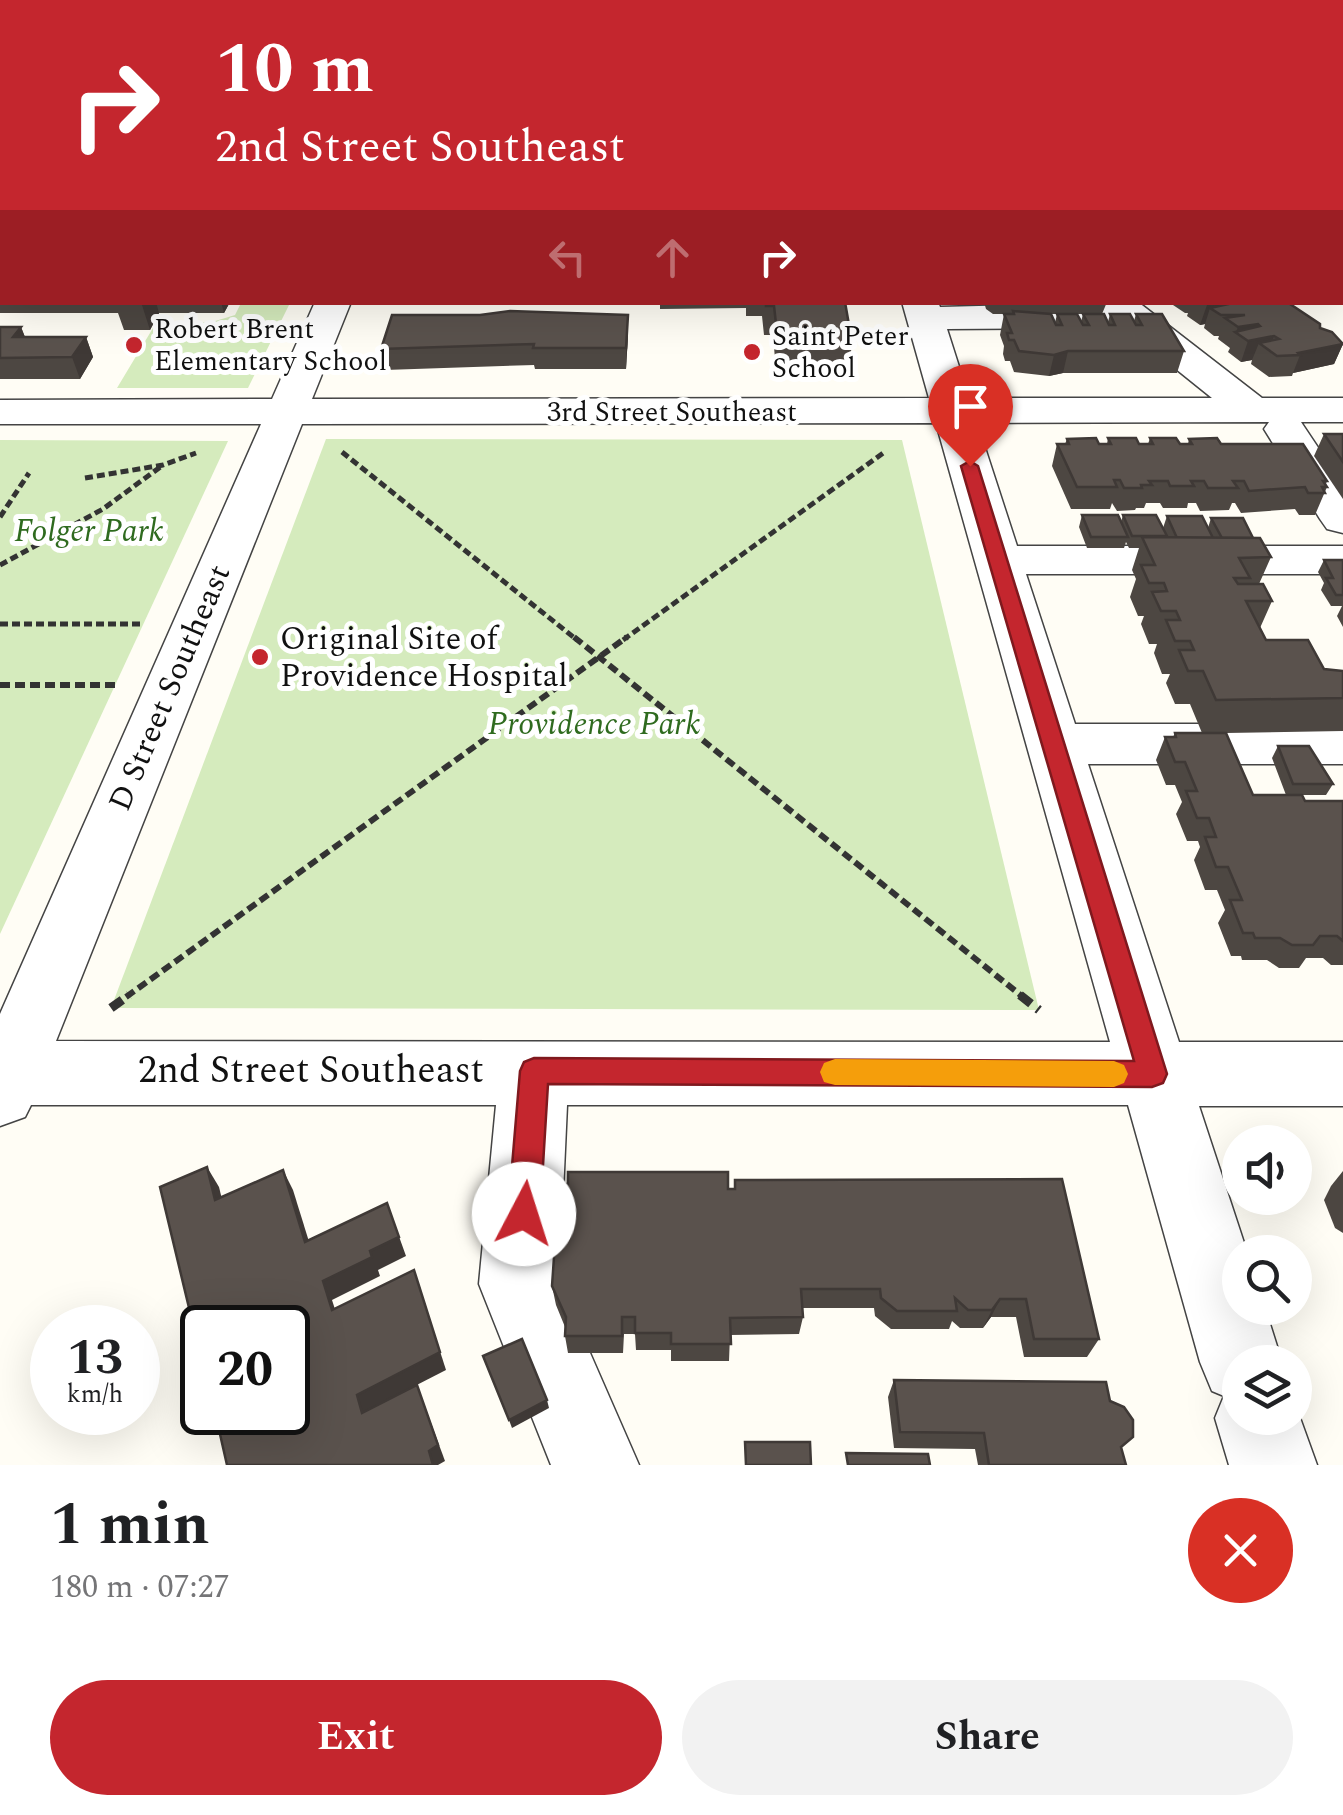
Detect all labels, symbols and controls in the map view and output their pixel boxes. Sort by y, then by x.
text: 10 m [215,17,374,123]
icon: right [50,40,180,170]
text: 2nd Street Southeast [215,113,625,182]
icon: left [540,230,595,285]
icon: ahead [645,230,700,285]
icon: right [750,230,805,285]
place label: Robert Brent Elementary School [154,308,387,383]
place label: Saint Peter School [772,315,909,390]
marker: Robert Brent Elementary School [123,334,145,356]
marker: Saint Peter School [741,341,763,363]
pin [928,364,1013,467]
icon: arrive [943,379,998,434]
street label: 3rd Street Southeast [547,391,797,434]
park label: Folger Park [14,507,164,556]
street label: D Street Southeast [96,557,244,819]
place label: Original Site of Providence Hospital [280,615,568,701]
marker: Original Site of Providence Hospital [249,646,271,668]
park label: Providence Park [488,700,700,749]
street label: 2nd Street Southeast [138,1042,484,1100]
map controls [1222,1125,1312,1435]
button: sound [1222,1125,1312,1215]
position arrow [472,1162,576,1266]
button: search [1222,1235,1312,1325]
speed limit sign: 20 [180,1305,310,1435]
text: 13 [67,1320,123,1396]
button: layers [1222,1345,1312,1435]
text: km/h [67,1376,123,1414]
text: 1 min [50,1479,210,1571]
button: close [1188,1498,1293,1603]
text: 180 m · 07:27 [50,1563,230,1612]
button: Exit [50,1680,662,1795]
button: Share [682,1680,1293,1795]

